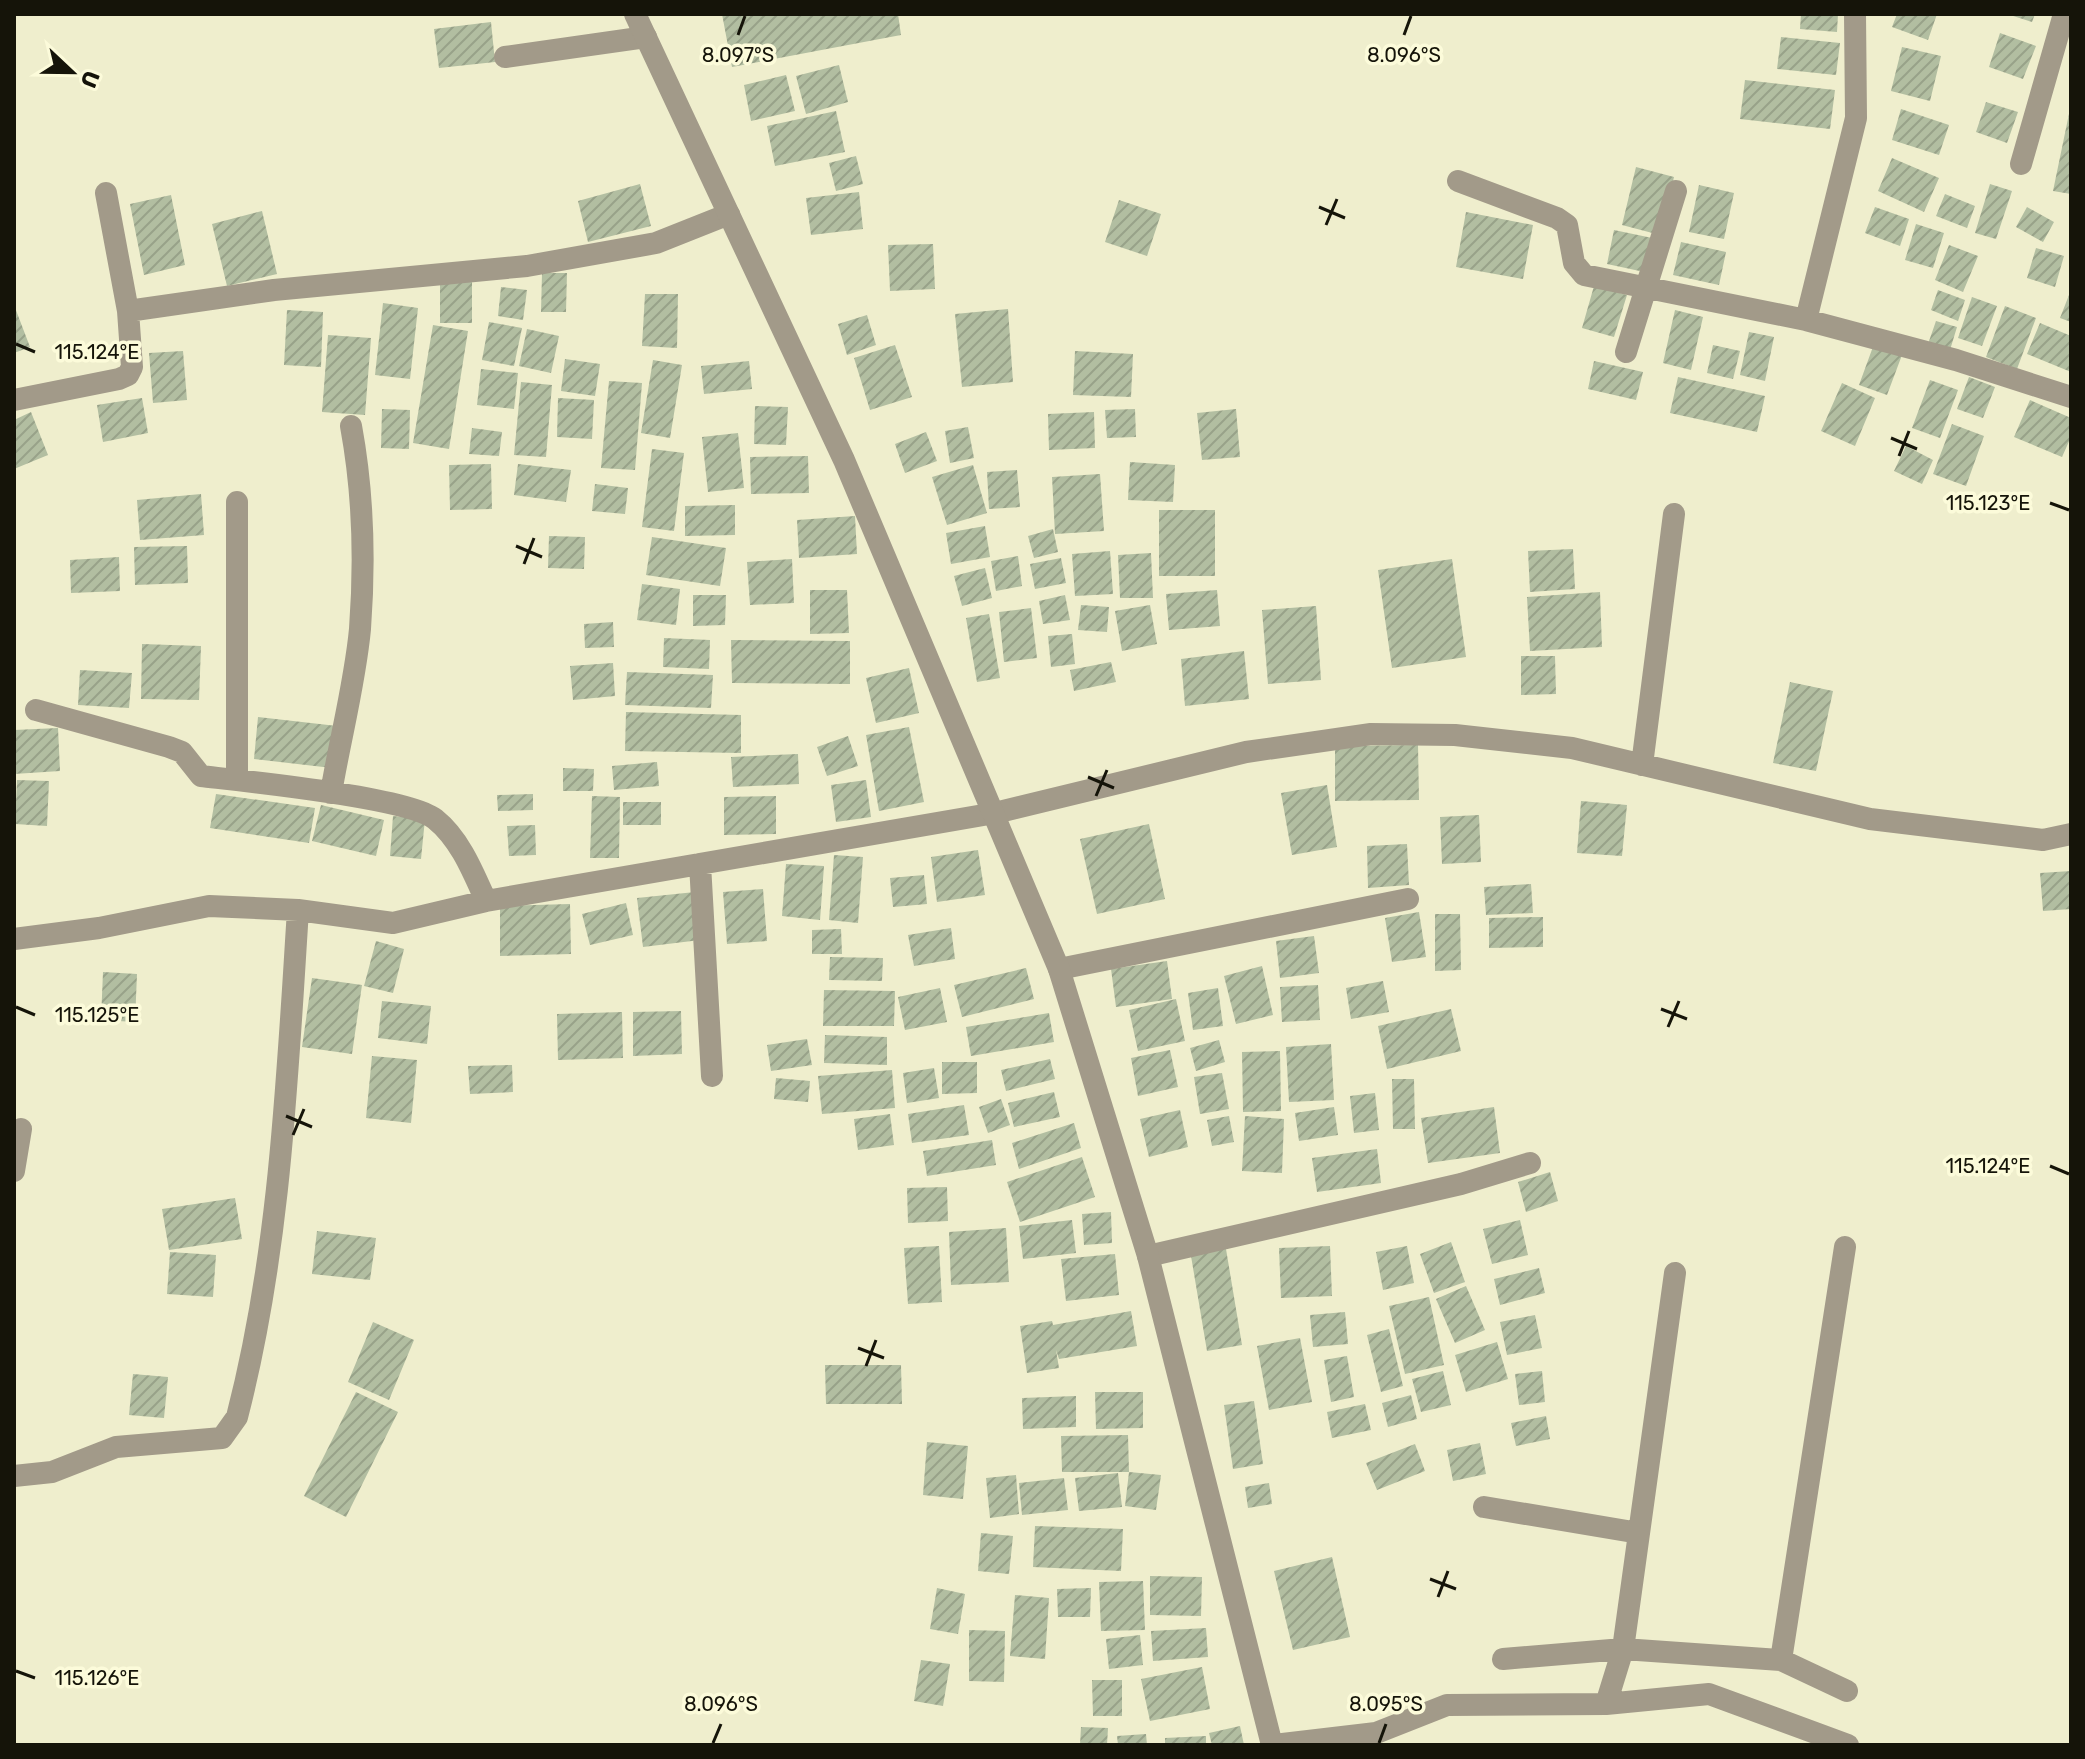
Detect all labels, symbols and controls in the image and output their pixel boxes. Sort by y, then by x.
north arrow [32,32,112,112]
text: 8.097°S [702,43,774,67]
text: 8.096°S [1367,43,1441,67]
text: U [75,67,106,92]
text: 115.124°E [55,340,139,364]
text: 115.123°E [1946,491,2030,515]
text: 115.125°E [55,1003,139,1027]
text: 115.124°E [1946,1154,2030,1178]
text: 115.126°E [55,1666,139,1690]
text: 8.096°S [684,1692,758,1716]
text: 8.095°S [1349,1692,1423,1716]

